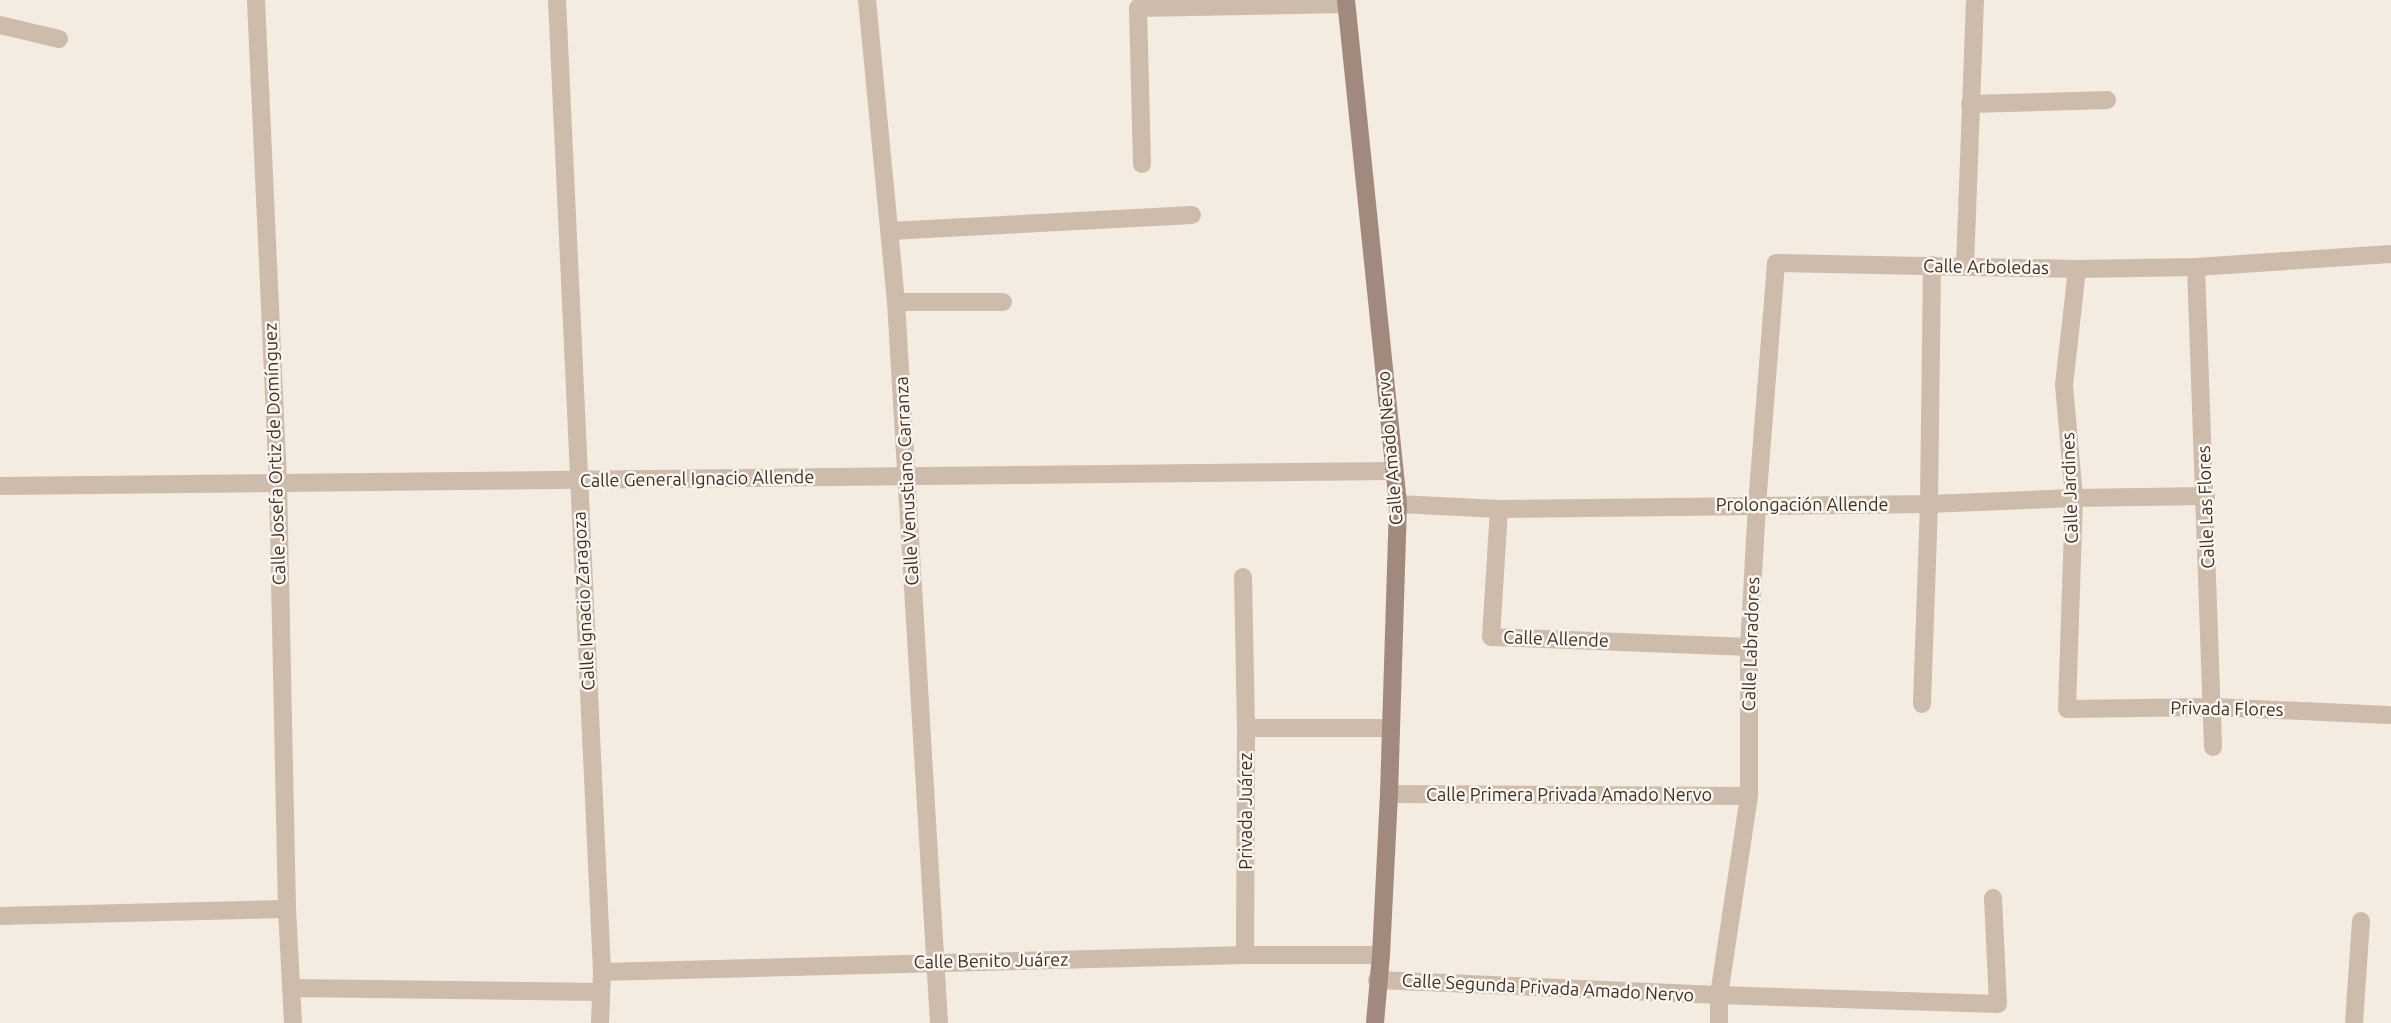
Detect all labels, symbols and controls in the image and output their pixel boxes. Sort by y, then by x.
street label: Calle Arboledas [1923,255,2049,277]
street label: Calle Josefa Ortiz de Domínguez [259,322,289,586]
street label: Calle Amado Nervo [1372,370,1406,526]
street label: Calle Venustiano Carranza [891,376,921,586]
street label: Calle Jardines [2057,432,2081,544]
street label: Calle Las Flores [2193,445,2217,569]
street label: Calle General Ignacio Allende [580,466,814,490]
street label: Prolongación Allende [1716,494,1888,514]
street label: Calle Ignacio Zaragoza [568,511,598,691]
street label: Calle Labradores [1738,576,1762,711]
street label: Calle Allende [1503,626,1609,650]
street label: Privada Flores [2170,697,2284,719]
street label: Privada Juárez [1235,752,1255,870]
street label: Calle Primera Privada Amado Nervo [1426,784,1712,804]
street label: Calle Benito Juárez [913,949,1069,971]
street label: Calle Segunda Privada Amado Nervo [1401,969,1695,1005]

